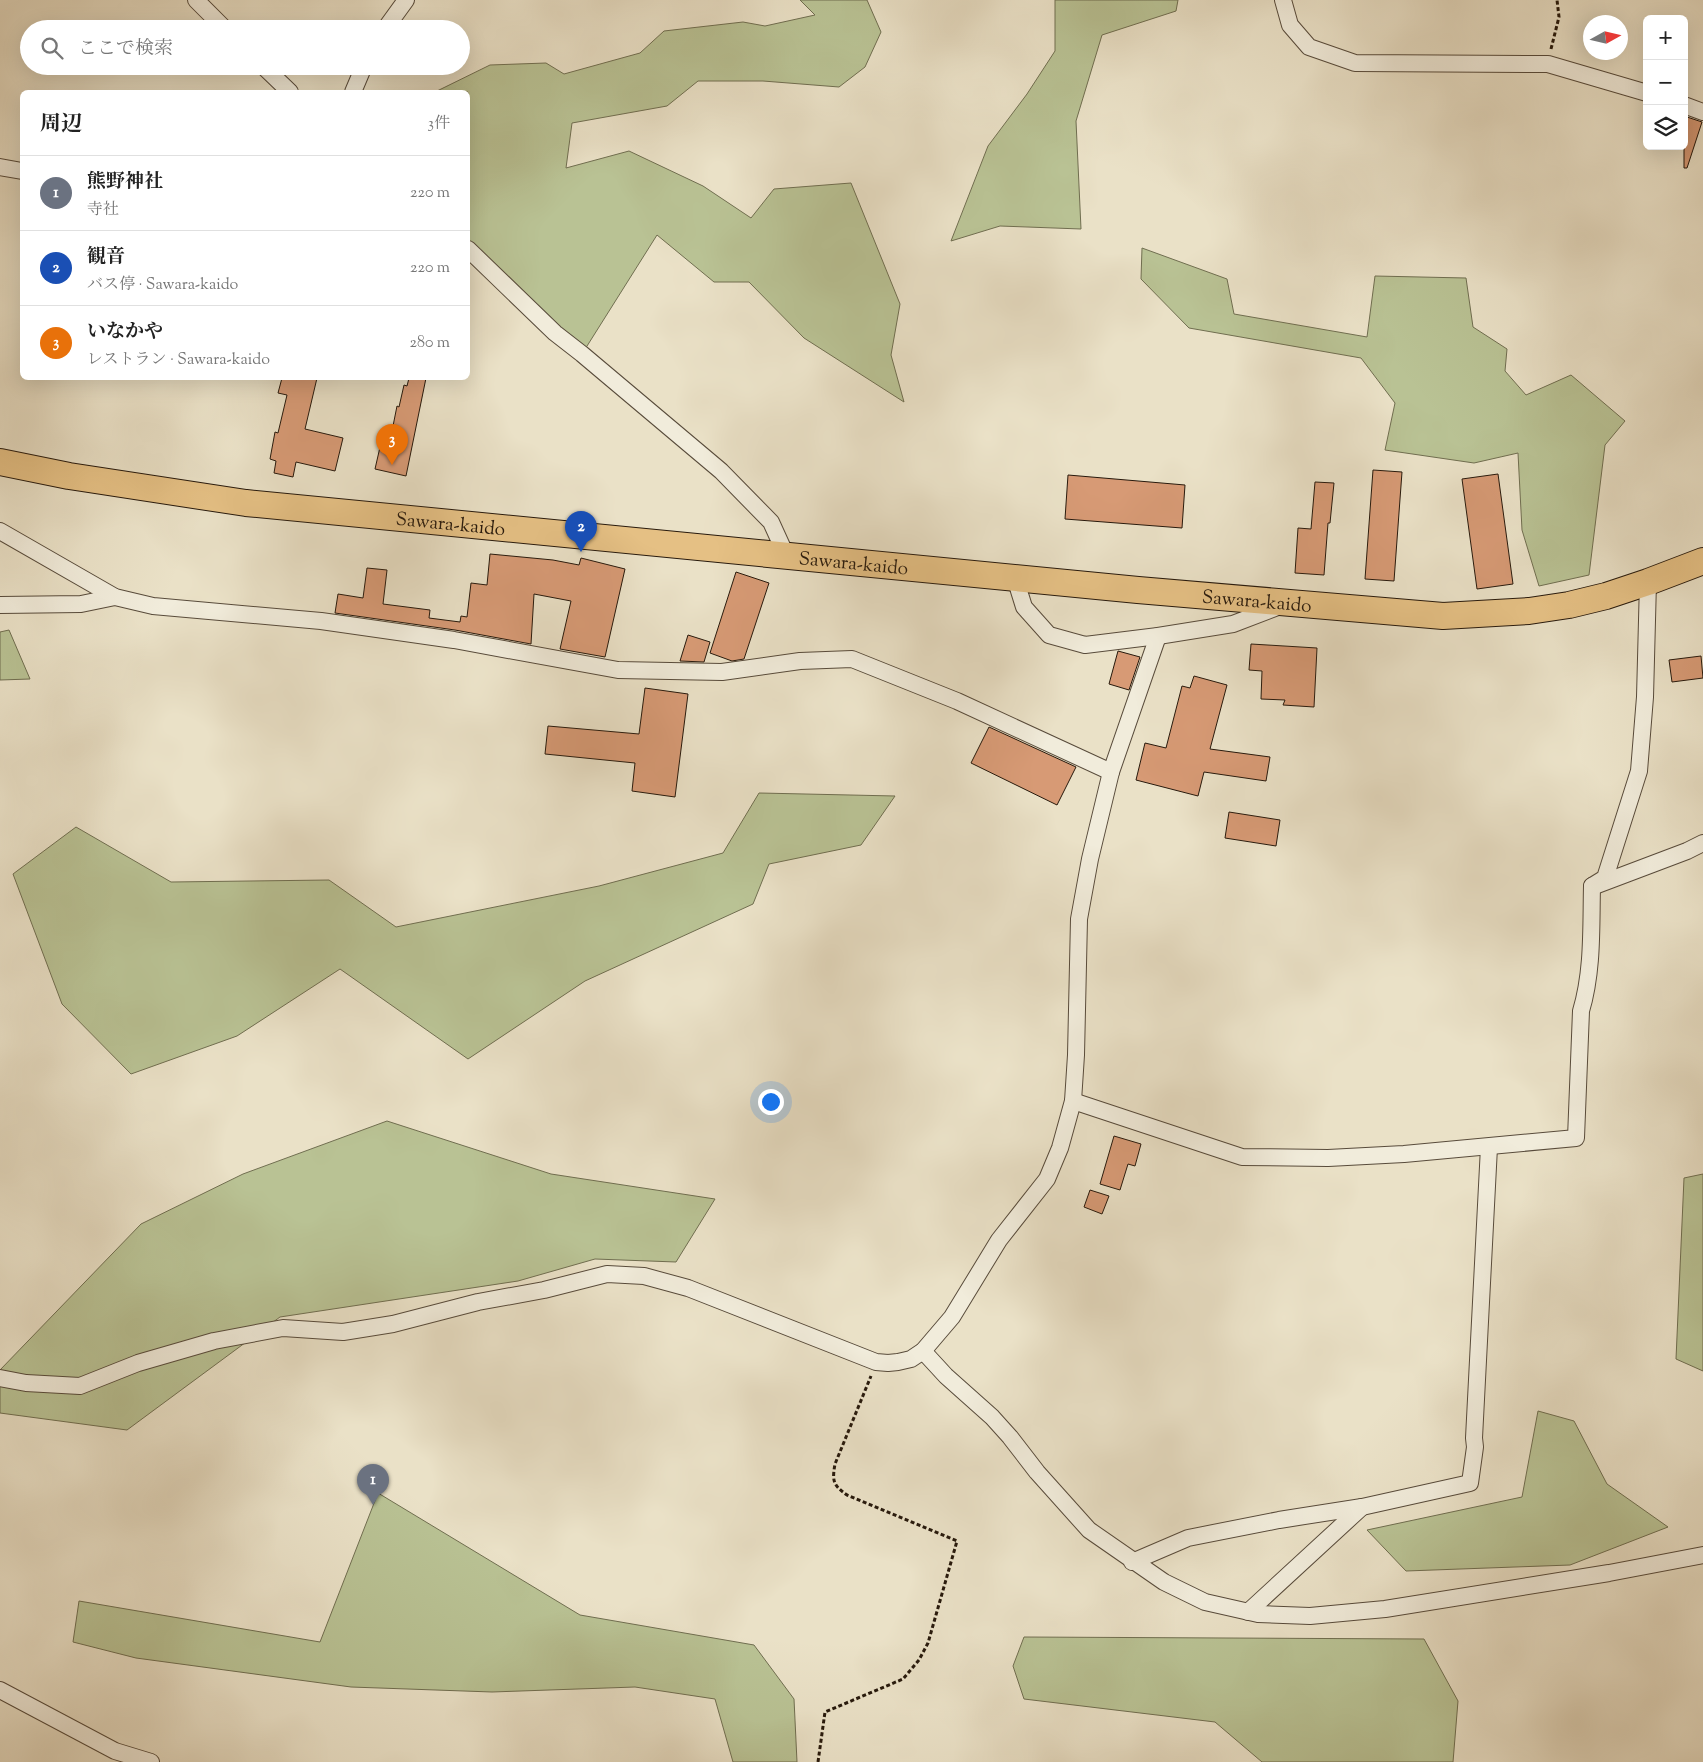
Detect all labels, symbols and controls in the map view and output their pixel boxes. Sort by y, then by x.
north arrow [1583,15,1628,60]
map controls [1643,15,1688,150]
button: + [1643,15,1688,60]
search box [20,20,470,75]
icon: search [38,34,66,62]
text: ここで検索 [78,36,173,63]
button: − [1643,60,1688,105]
button: layers [1643,105,1688,150]
text: 周辺 [40,110,82,140]
text: 3件 [428,113,450,136]
text: 熊野神社 [87,169,163,196]
text: 1 [53,182,59,205]
text: 220 m [410,182,450,205]
text: 寺社 [87,199,119,222]
text: 観音 [87,244,125,271]
text: 2 [52,257,60,280]
text: 220 m [410,257,450,280]
text: バス停 · Sawara-kaido [87,274,238,297]
text: いなかや [87,319,163,346]
text: 3 [53,332,59,355]
text: 280 m [409,332,450,355]
text: レストラン · Sawara-kaido [87,349,270,372]
pin: 3 [376,424,408,465]
street label: Sawara-kaido [394,507,506,544]
pin: 2 [565,511,597,552]
street label: Sawara-kaido [797,546,909,584]
street label: Sawara-kaido [1201,585,1313,621]
your location [758,1089,784,1115]
pin: 1 [357,1464,389,1505]

